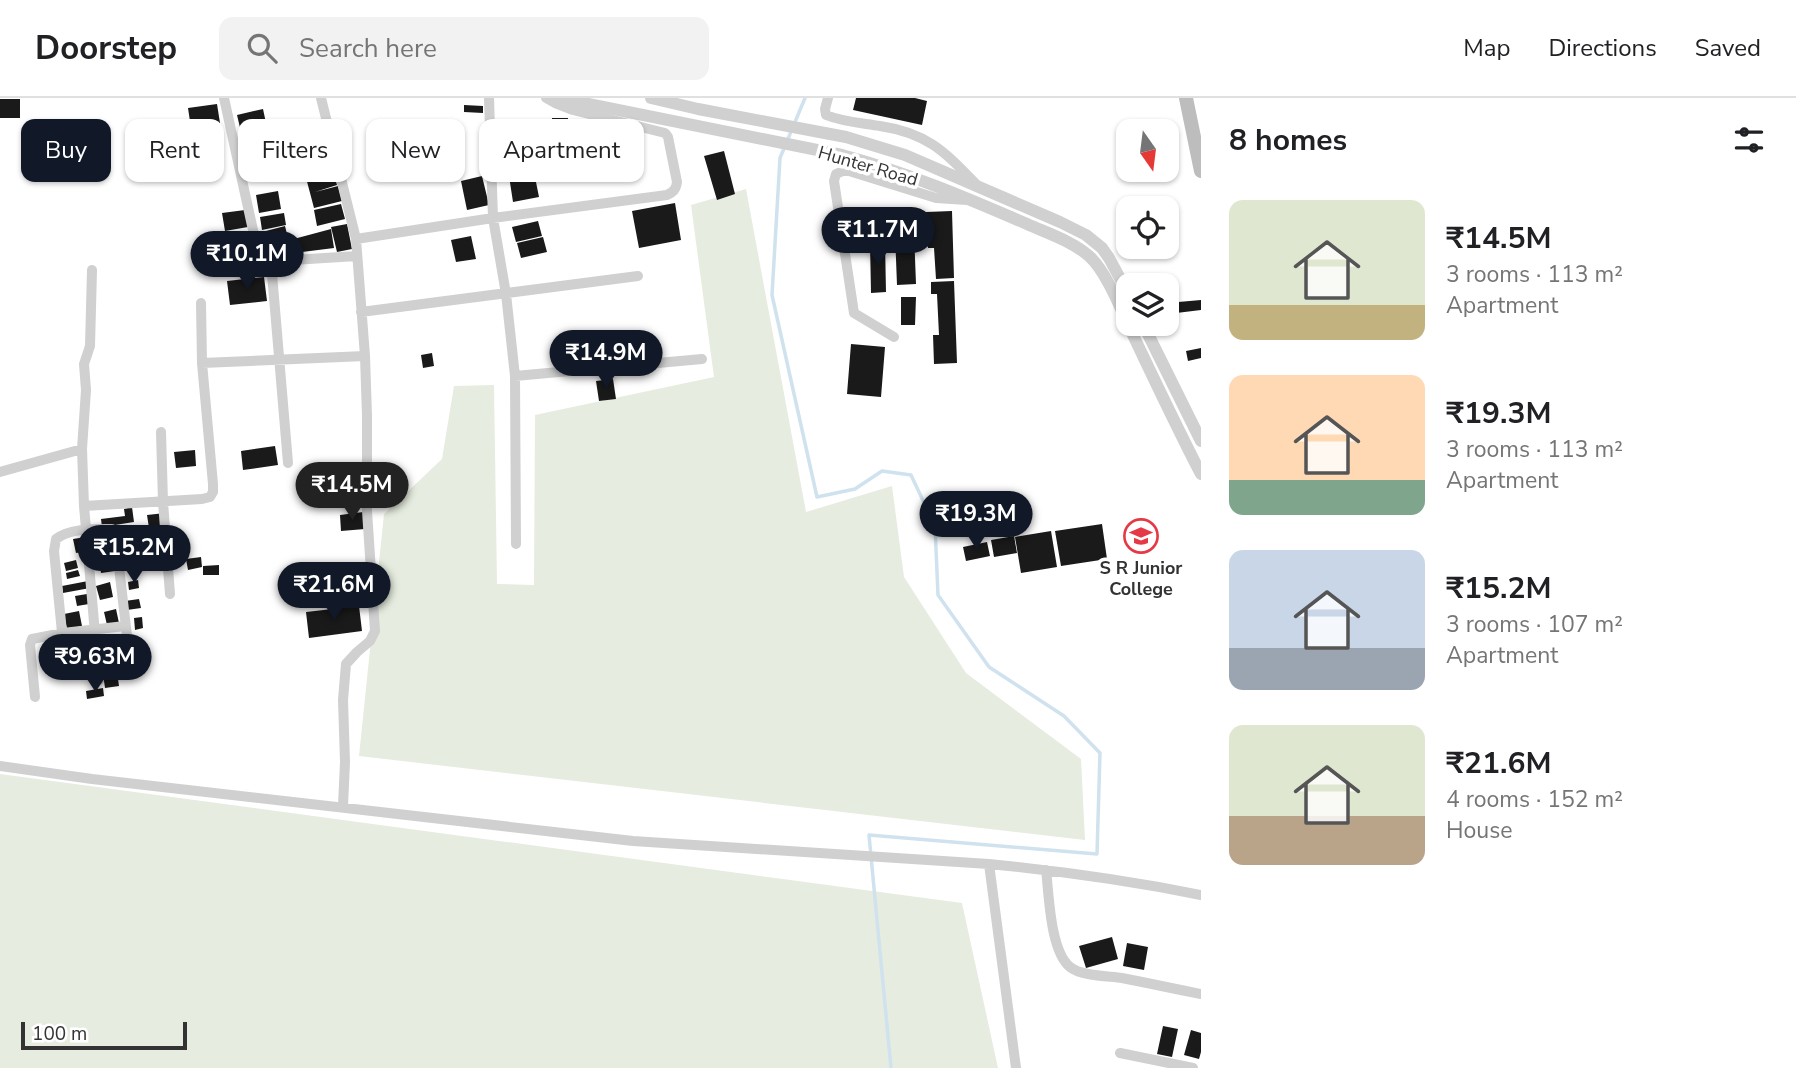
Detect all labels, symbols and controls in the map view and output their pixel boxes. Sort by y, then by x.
search box [219,17,709,80]
text: Doorstep [35,26,177,71]
icon: search [243,29,281,67]
text: Search here [299,31,437,66]
text: Map [1463,32,1510,64]
text: Directions [1548,32,1657,64]
text: Saved [1695,32,1761,64]
chip: Buy [21,119,111,182]
chip: Rent [125,119,224,182]
chip: Filters [238,119,352,182]
chip: New [366,119,465,182]
chip: Apartment [479,119,644,182]
north arrow [1116,119,1180,182]
map controls [1116,119,1179,336]
text: 8 homes [1229,120,1347,161]
icon: filters [1730,121,1768,159]
street label: Hunter Road [815,140,921,192]
button: locate [1116,196,1179,259]
pin: ₹11.7M [821,208,935,267]
text: ₹11.7M [838,214,918,245]
text: ₹14.5M [1446,218,1551,259]
icon: home [1285,228,1369,312]
pin: ₹10.1M [190,232,304,291]
text: ₹10.1M [207,238,287,269]
text: 3 rooms · 113 m² [1446,259,1623,290]
button: layers [1116,273,1179,336]
text: Apartment [1446,290,1558,321]
pin: ₹14.9M [549,330,663,390]
text: ₹14.9M [566,337,646,368]
text: ₹19.3M [1446,393,1551,434]
icon: home [1285,403,1369,487]
text: 3 rooms · 113 m² [1446,434,1623,465]
pin: ₹14.5M [295,462,409,522]
text: Apartment [1446,465,1558,496]
text: ₹14.5M [312,469,392,500]
pin: ₹19.3M [919,491,1033,551]
text: ₹19.3M [936,498,1016,529]
school or university icon: S R Junior College [1122,517,1160,555]
pin: ₹15.2M [77,526,191,585]
text: ₹15.2M [94,532,174,563]
place label: S R Junior College [1100,556,1182,601]
pin: ₹21.6M [277,562,391,622]
text: ₹15.2M [1446,568,1551,609]
text: ₹21.6M [294,569,374,600]
icon: home [1285,578,1369,662]
text: 3 rooms · 107 m² [1446,609,1623,640]
pin: ₹9.63M [38,634,152,694]
text: Apartment [1446,640,1558,671]
text: ₹9.63M [55,641,135,672]
text: ₹21.6M [1446,743,1551,784]
icon: home [1285,753,1369,837]
text: 4 rooms · 152 m² [1446,784,1623,815]
text: House [1446,815,1513,846]
scale bar [21,1019,187,1051]
text: 100 m [32,1021,87,1047]

